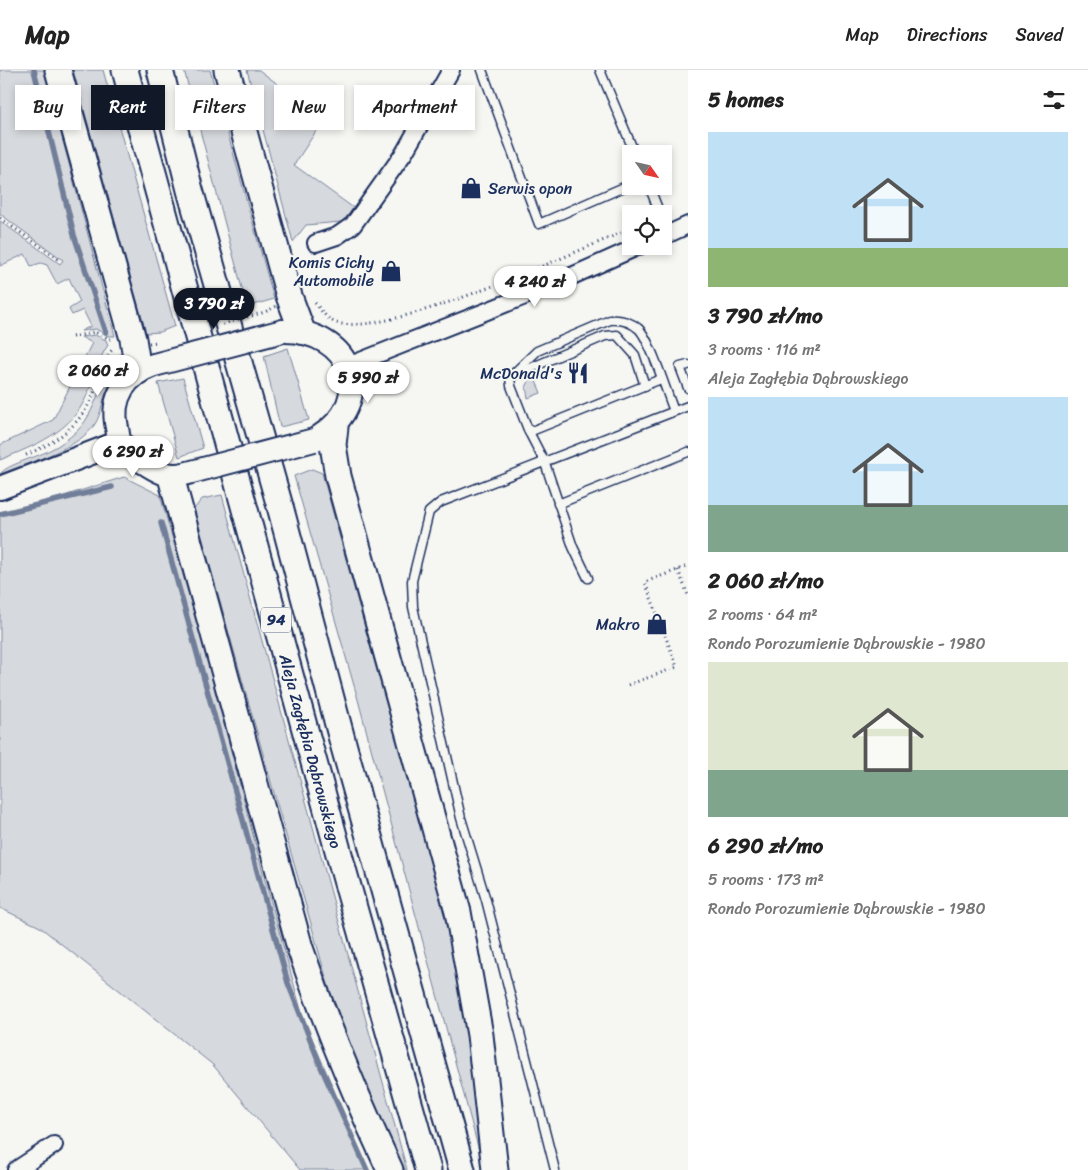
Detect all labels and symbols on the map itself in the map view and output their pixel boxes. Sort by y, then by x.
north arrow [622,145,672,195]
place label: Serwis opon [488,174,573,203]
shop icon: Serwis opon [458,175,484,201]
place label: Komis Cichy Automobile [289,248,375,295]
shop icon: Komis Cichy Automobile [378,258,404,284]
pin: 4 240 zł [483,266,587,308]
pin: 3 790 zł [162,288,266,330]
pin: 2 060 zł [46,354,150,397]
place label: McDonald's [480,359,563,388]
restaurant icon: McDonald's [565,360,591,386]
pin: 5 990 zł [316,362,420,404]
pin: 6 290 zł [81,436,185,478]
road number: 94 [261,608,291,632]
place label: Makro [596,610,640,639]
shop icon: Makro [644,611,670,637]
street label: Aleja Zagłębia Dąbrowskiego [270,650,350,852]

